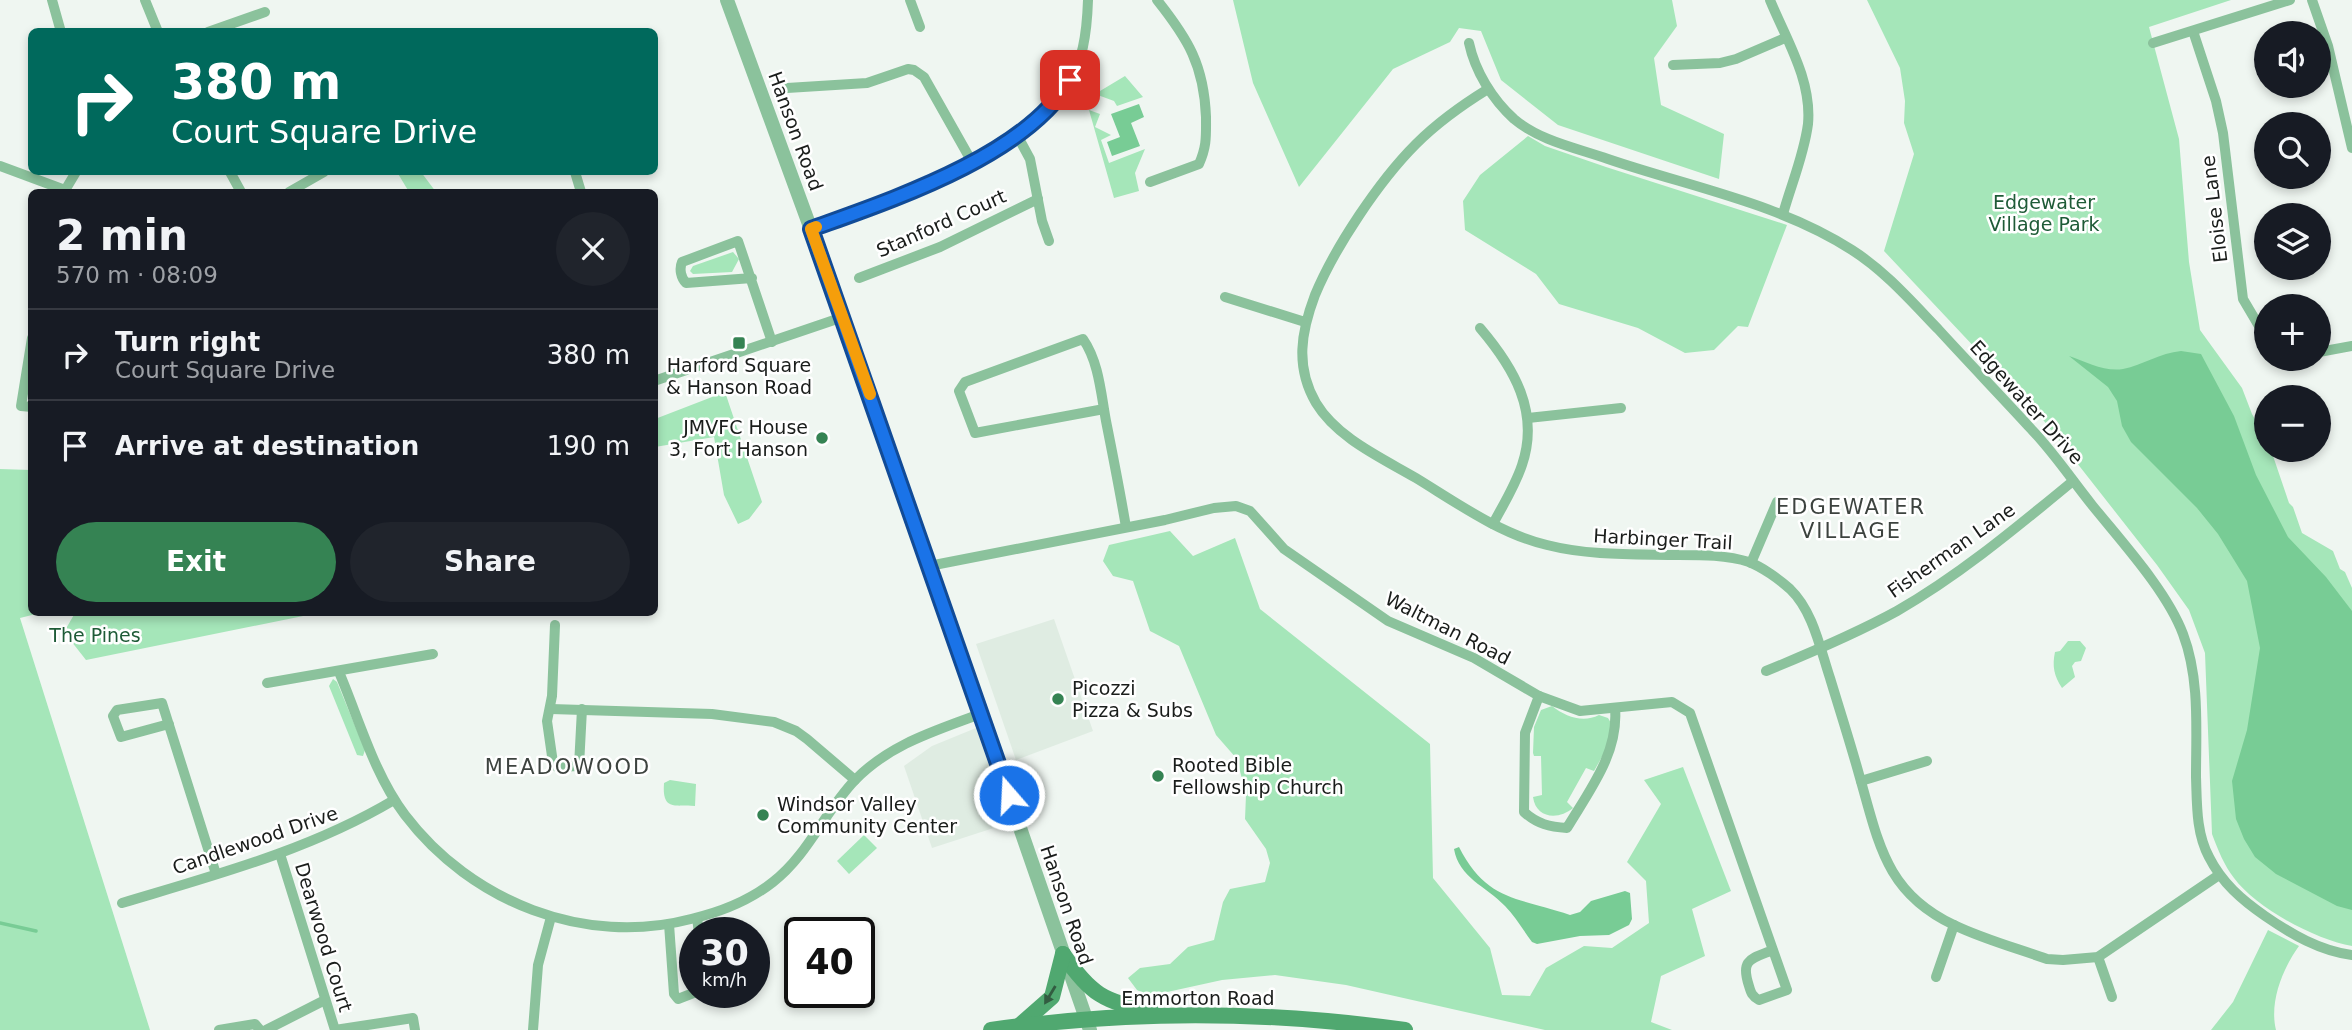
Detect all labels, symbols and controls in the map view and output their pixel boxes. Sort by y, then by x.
map controls [2254,21,2331,462]
button: sound [2254,21,2331,98]
pin [1040,50,1100,110]
text: 380 m [171,54,341,111]
icon: right [56,56,147,147]
icon: arrive [1051,61,1089,99]
street label: Hanson Road [764,68,828,194]
button: search [2254,112,2331,189]
text: Court Square Drive [171,113,477,151]
street label: Eloise Lane [2197,154,2231,264]
street label: Stanford Court [873,185,1009,261]
park label: Edgewater Village Park [1989,191,2099,235]
button: layers [2254,203,2331,280]
text: 2 min [56,211,188,260]
button: close [556,212,630,286]
text: 570 m · 08:09 [56,262,218,288]
button: + [2254,294,2331,371]
text: Turn right [115,327,260,357]
marker: Harford Square & Hanson Road [731,335,747,351]
icon: right [56,336,94,374]
street label: Edgewater Drive [1966,336,2088,468]
text: 380 m [547,340,630,370]
place label: Harford Square & Hanson Road [666,354,812,398]
text: Court Square Drive [115,357,335,383]
button: − [2254,385,2331,462]
place label: JMVFC House 3, Fort Hanson [669,416,808,460]
icon: arrive [56,427,94,465]
marker: JMVFC House 3, Fort Hanson [814,430,830,446]
text: Arrive at destination [115,431,419,461]
text: 190 m [547,431,630,461]
district label: EDGEWATER VILLAGE [1776,495,1926,543]
street label: Fisherman Lane [1883,498,2019,602]
button: Exit [56,522,336,602]
button: Share [350,522,630,602]
street label: Harbinger Trail [1593,524,1733,554]
street label: Waltman Road [1382,587,1514,669]
park label: The Pines [48,624,141,646]
place label: Picozzi Pizza & Subs [1072,677,1193,721]
marker: Picozzi Pizza & Subs [1050,691,1066,707]
place label: Rooted Bible Fellowship Church [1172,754,1344,798]
district label: MEADOWOOD [485,755,651,779]
position arrow [972,758,1046,832]
marker: Rooted Bible Fellowship Church [1150,768,1166,784]
place label: Windsor Valley Community Center [777,793,957,837]
street label: Candlewood Drive [169,801,341,879]
marker: Windsor Valley Community Center [755,807,771,823]
street label: Hanson Road [1036,842,1098,968]
street label: Dearwood Court [291,860,357,1014]
speed limit sign: 40 [784,917,875,1008]
text: 30 [700,933,749,973]
text: km/h [702,969,747,990]
one-way arrow [1044,986,1056,1005]
street label: Emmorton Road [1121,987,1275,1009]

